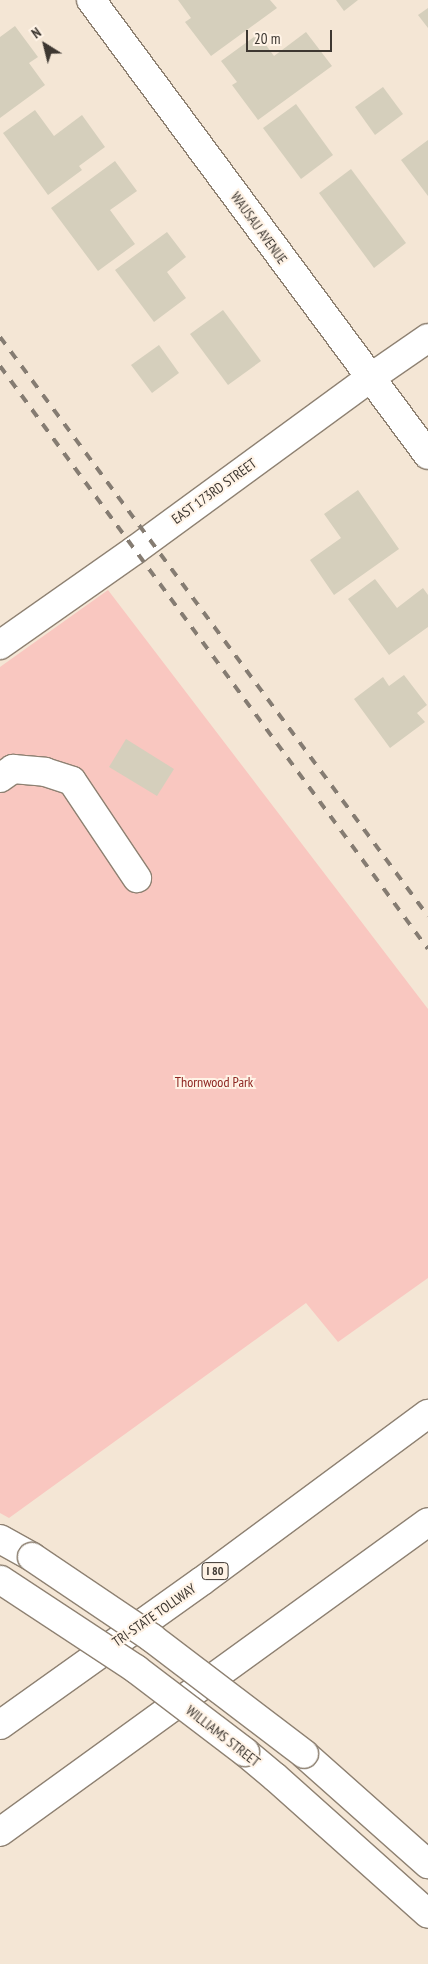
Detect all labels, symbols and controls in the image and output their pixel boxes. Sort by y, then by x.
north arrow [20,20,70,70]
scale bar [248,20,334,52]
text: N [28,23,45,42]
text: 20 m [254,29,280,48]
street label: WAUSAU AVENUE [227,189,291,267]
street label: EAST 173RD STREET [168,455,260,527]
park label: Thornwood Park [175,1074,253,1090]
road number: I 80 [201,1562,229,1580]
street label: TRI-STATE TOLLWAY [109,1580,199,1650]
street label: WILLIAMS STREET [183,1702,263,1770]

